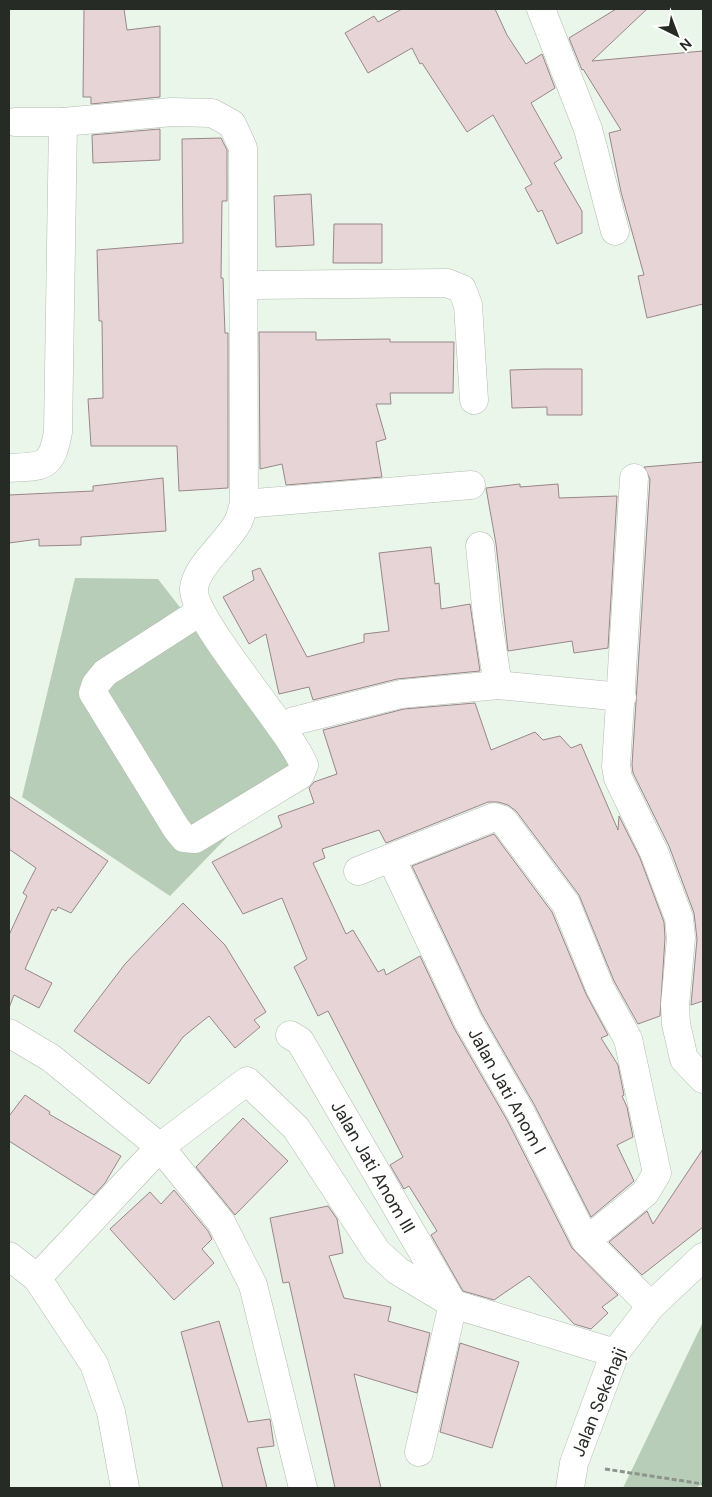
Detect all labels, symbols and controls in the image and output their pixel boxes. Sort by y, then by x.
north arrow [652,10,702,60]
text: N [676,35,696,55]
street label: Jalan Jati Anom I [462,1024,552,1158]
street label: Jalan Jati Anom III [325,1097,421,1237]
street label: Jalan Sekehaji [566,1344,632,1460]

